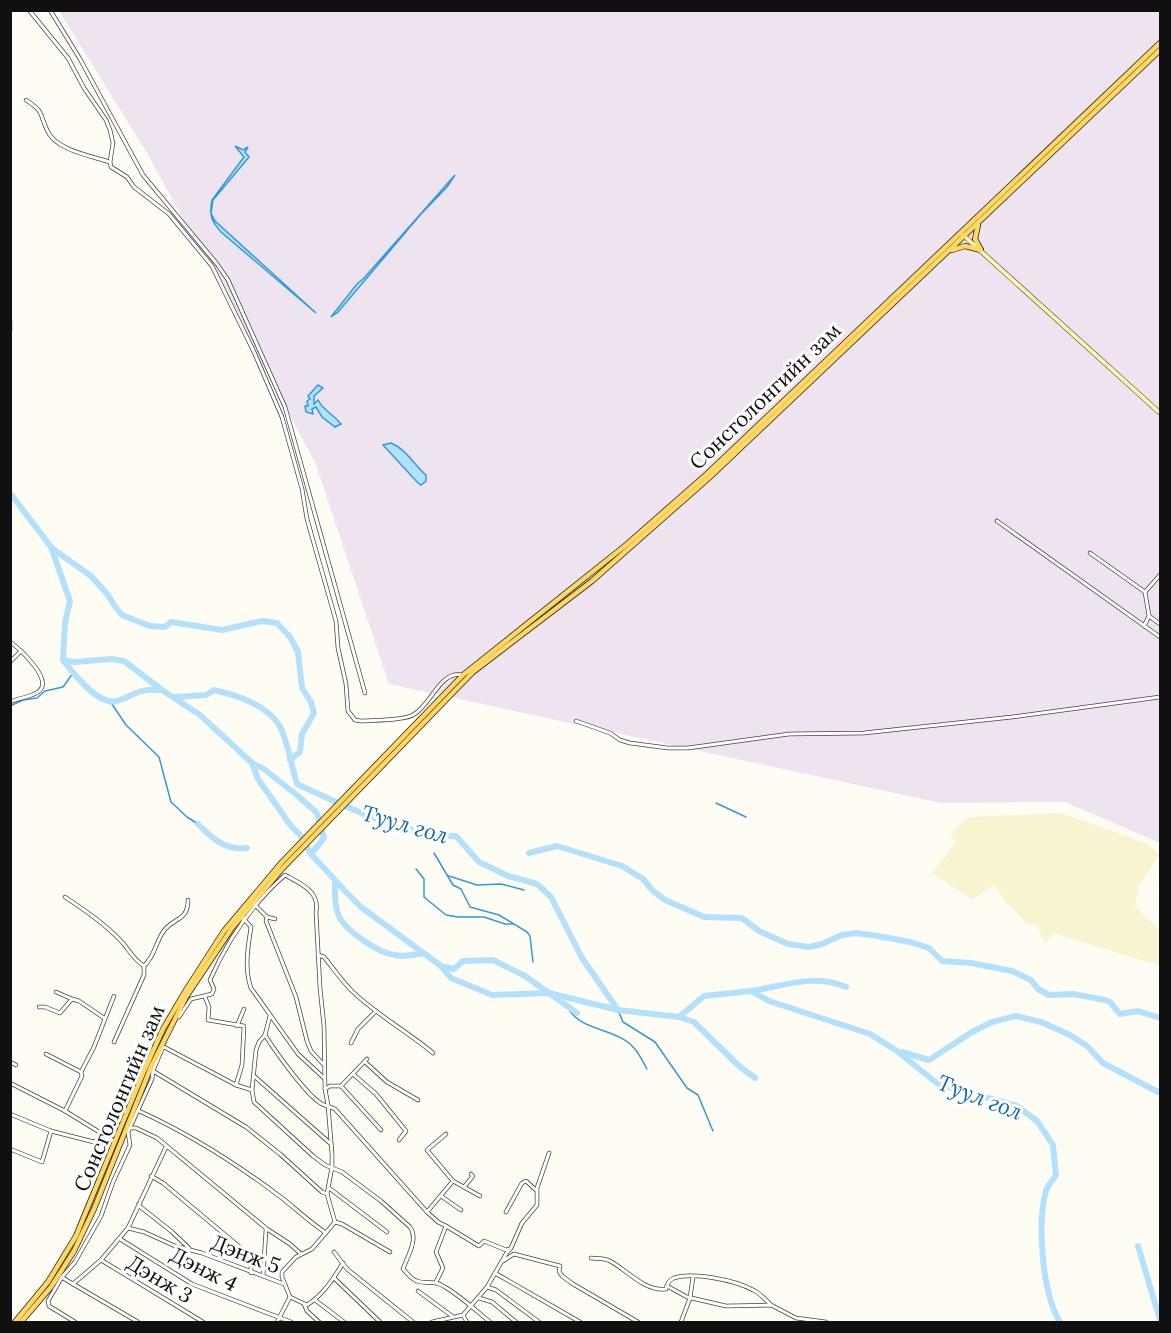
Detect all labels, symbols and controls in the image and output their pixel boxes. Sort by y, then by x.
street label: Сонсголонгийн зам [683,317,847,475]
water label: Туул гол [359,798,452,850]
street label: Сонсголонгийн зам [67,1000,171,1196]
water label: Туул гол [934,1068,1027,1126]
street label: Дэнж 5 [208,1228,284,1280]
street label: Дэнж 4 [166,1241,242,1297]
street label: Дэнж 3 [122,1249,198,1309]

